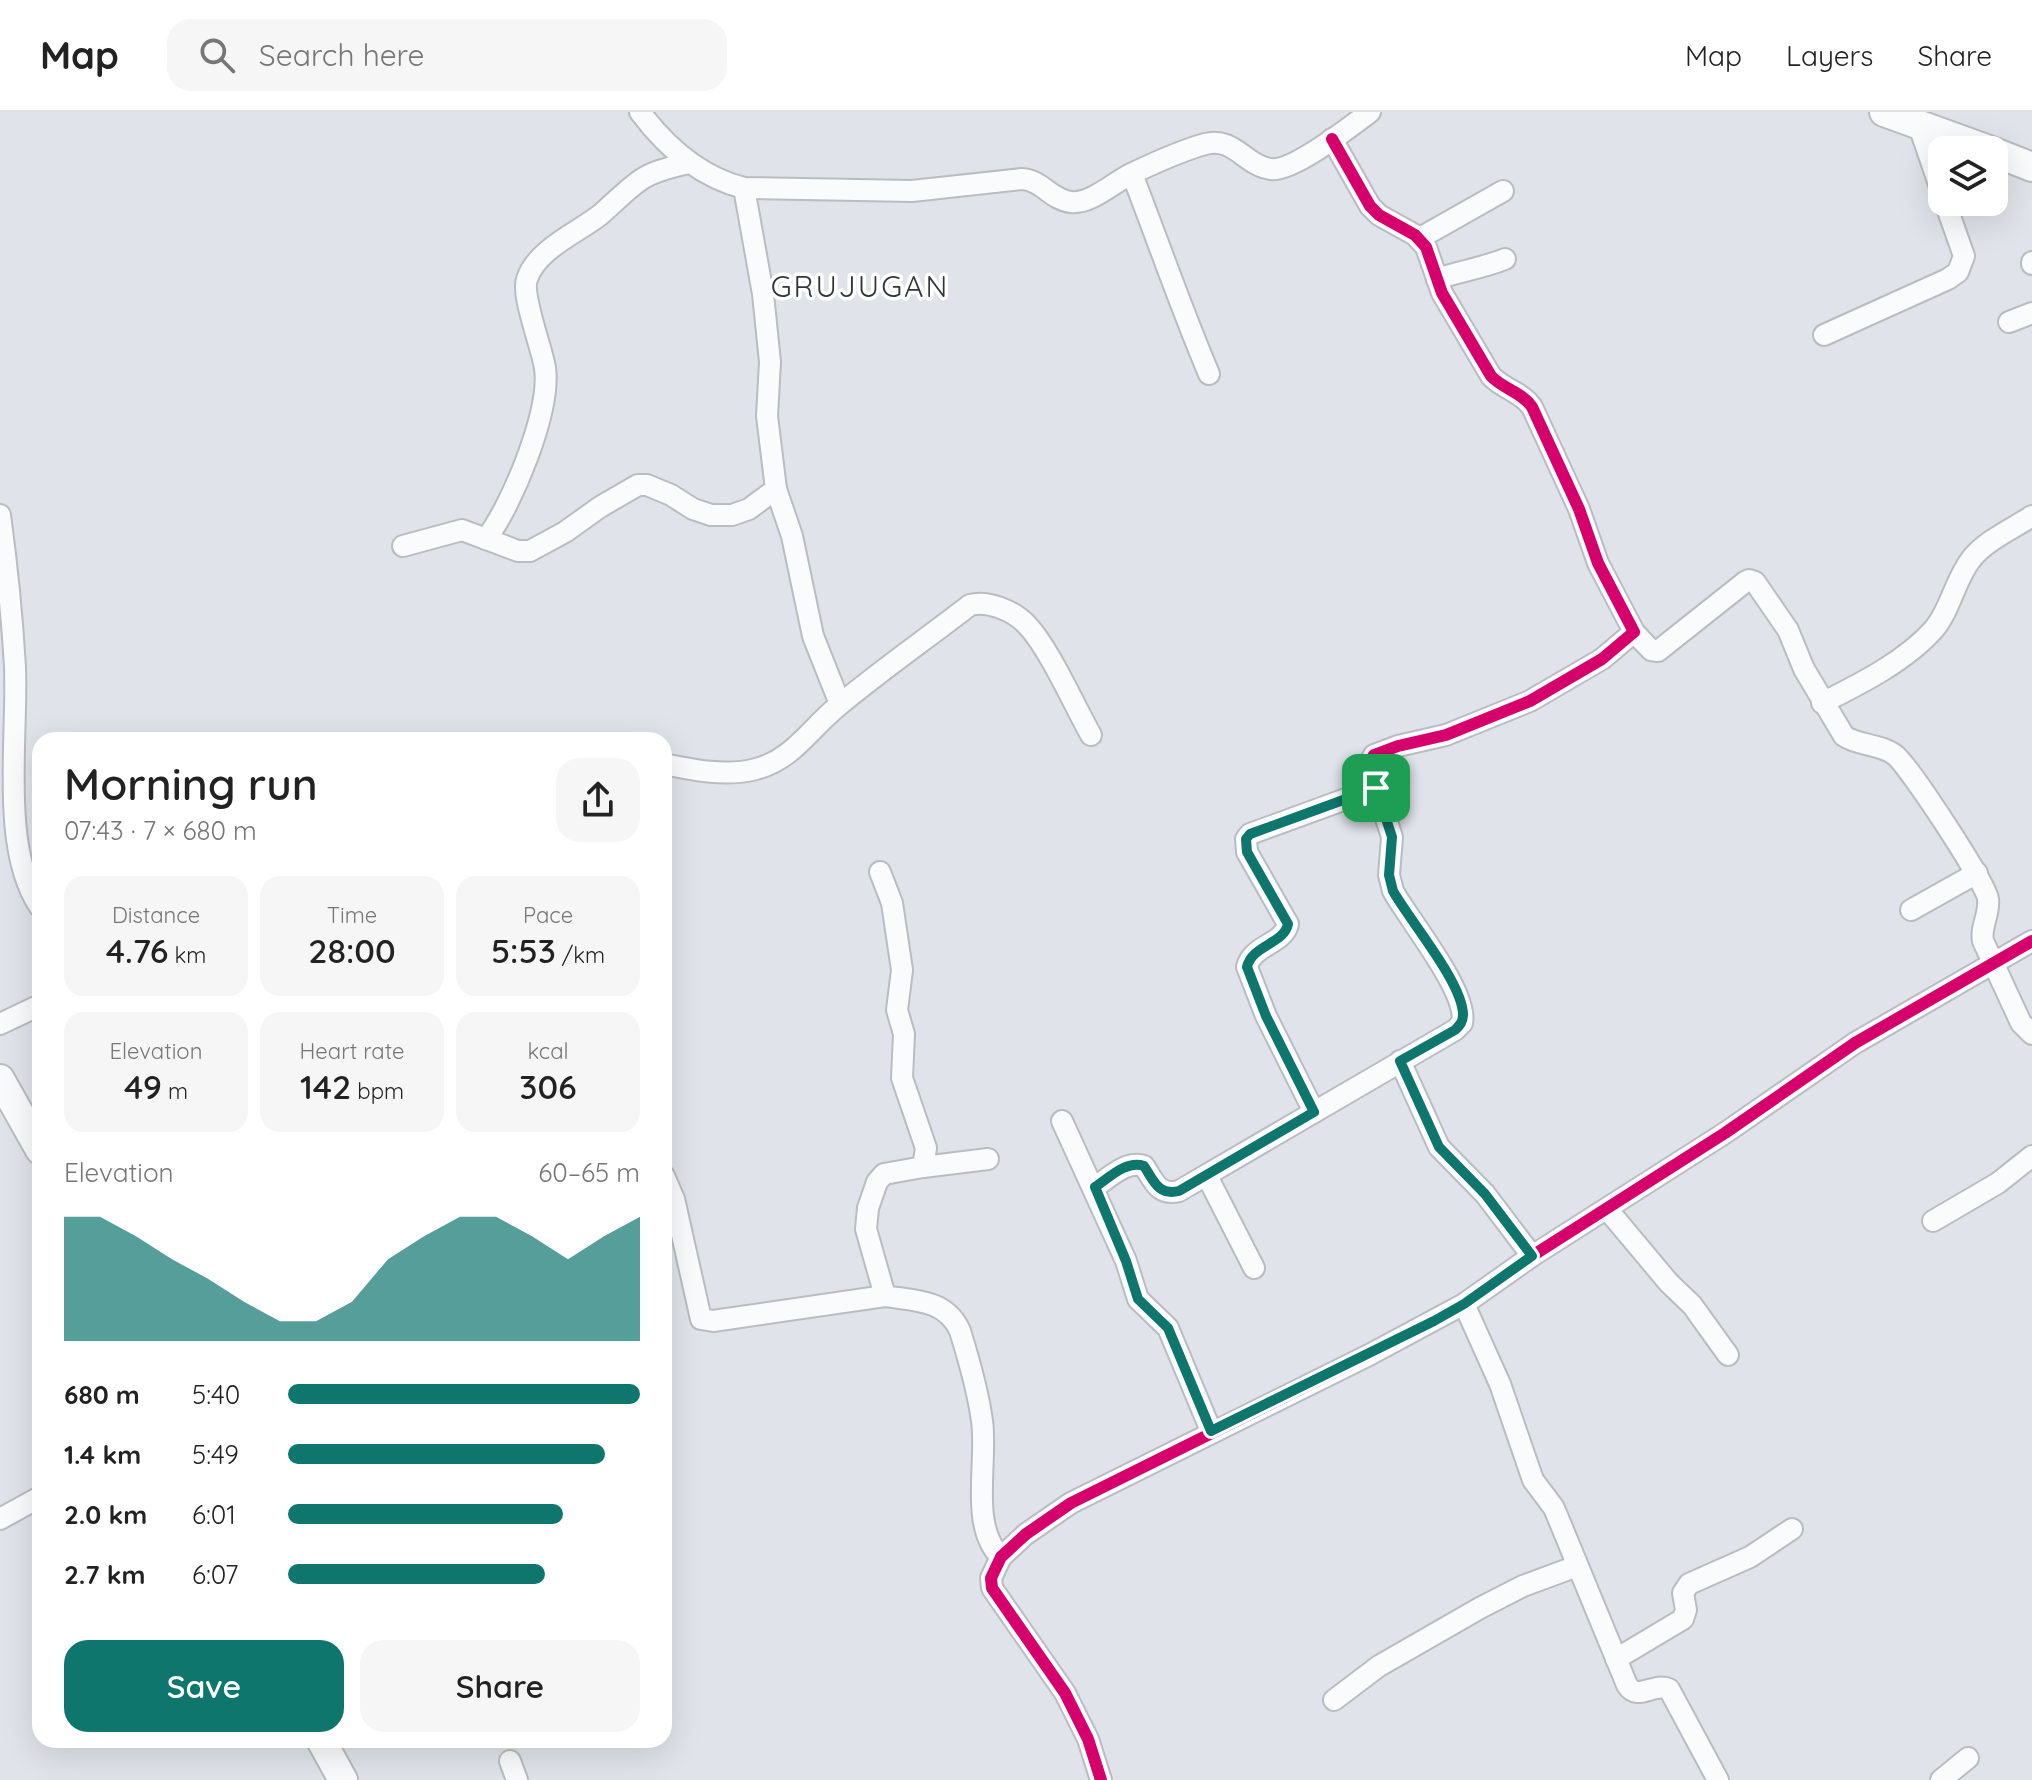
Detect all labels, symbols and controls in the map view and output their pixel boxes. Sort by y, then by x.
search box [167,19,727,91]
text: Map [40,31,119,79]
icon: search [195,33,239,77]
text: Search here [259,36,424,74]
text: Map [1685,38,1742,73]
text: Layers [1786,38,1873,73]
text: Share [1917,38,1992,73]
map controls [1928,136,2008,216]
button: layers [1928,136,2008,216]
district label: GRUJUGAN [771,267,949,305]
pin [1342,754,1410,822]
text: Morning run [64,756,318,811]
button: share [556,758,640,842]
icon: arrive [1354,766,1398,810]
text: 07:43 · 7 × 680 m [64,814,257,847]
text: Distance [112,901,200,929]
text: Time [327,901,377,929]
text: Pace [523,901,573,929]
text: 4.76 [106,929,169,972]
text: 28:00 [308,929,396,972]
text: 5:53 [491,929,556,972]
text: km [169,941,206,969]
text: /km [556,941,605,969]
text: Elevation [110,1037,202,1065]
text: Heart rate [300,1037,404,1065]
text: kcal [527,1037,569,1065]
text: 49 [124,1065,162,1108]
text: 142 [300,1065,351,1108]
text: 306 [519,1065,577,1108]
text: m [162,1077,188,1105]
text: bpm [351,1077,404,1105]
text: Elevation [64,1156,174,1189]
text: 60–65 m [538,1156,640,1189]
text: 680 m [64,1378,140,1411]
text: 5:40 [192,1378,240,1411]
text: 1.4 km [64,1438,141,1471]
text: 5:49 [192,1438,239,1471]
text: 2.0 km [64,1498,147,1531]
text: 6:01 [192,1498,236,1531]
text: 2.7 km [64,1558,146,1591]
text: 6:07 [192,1558,238,1591]
button: Save [64,1640,344,1732]
button: Share [360,1640,640,1732]

